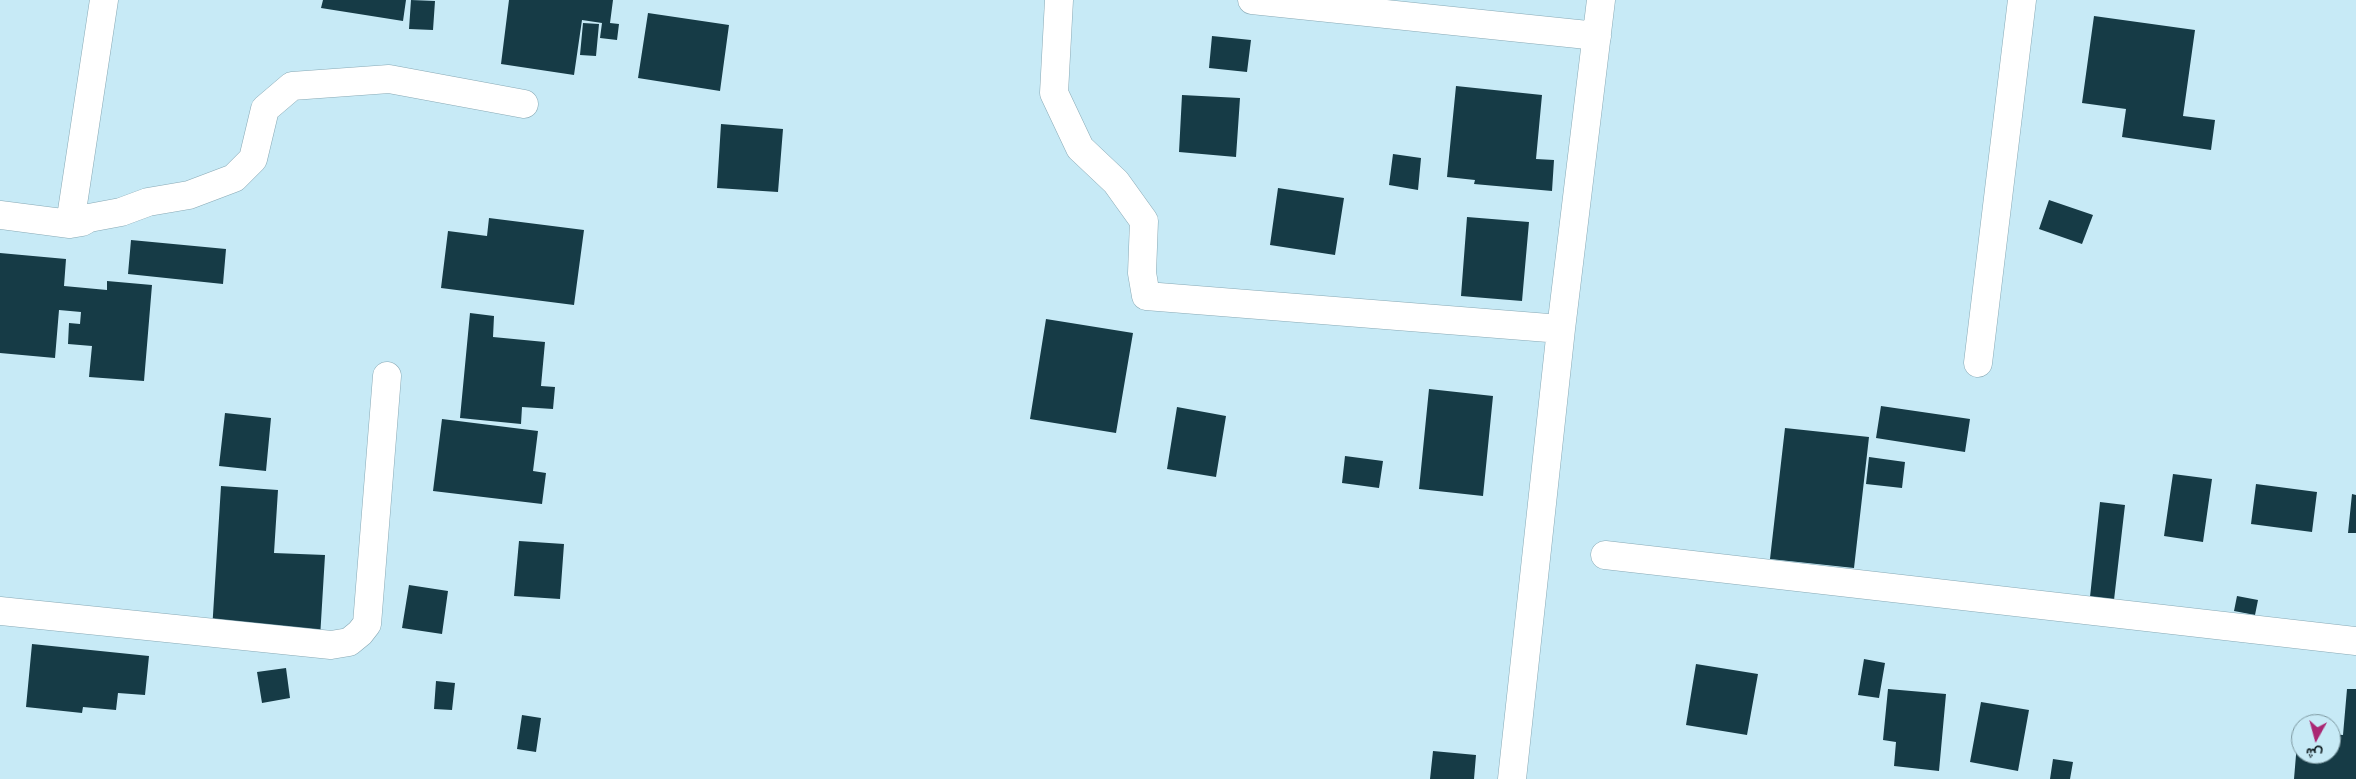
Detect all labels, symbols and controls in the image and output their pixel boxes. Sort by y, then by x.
north arrow [2291,714,2341,764]
text: ش [2305,745,2324,762]

